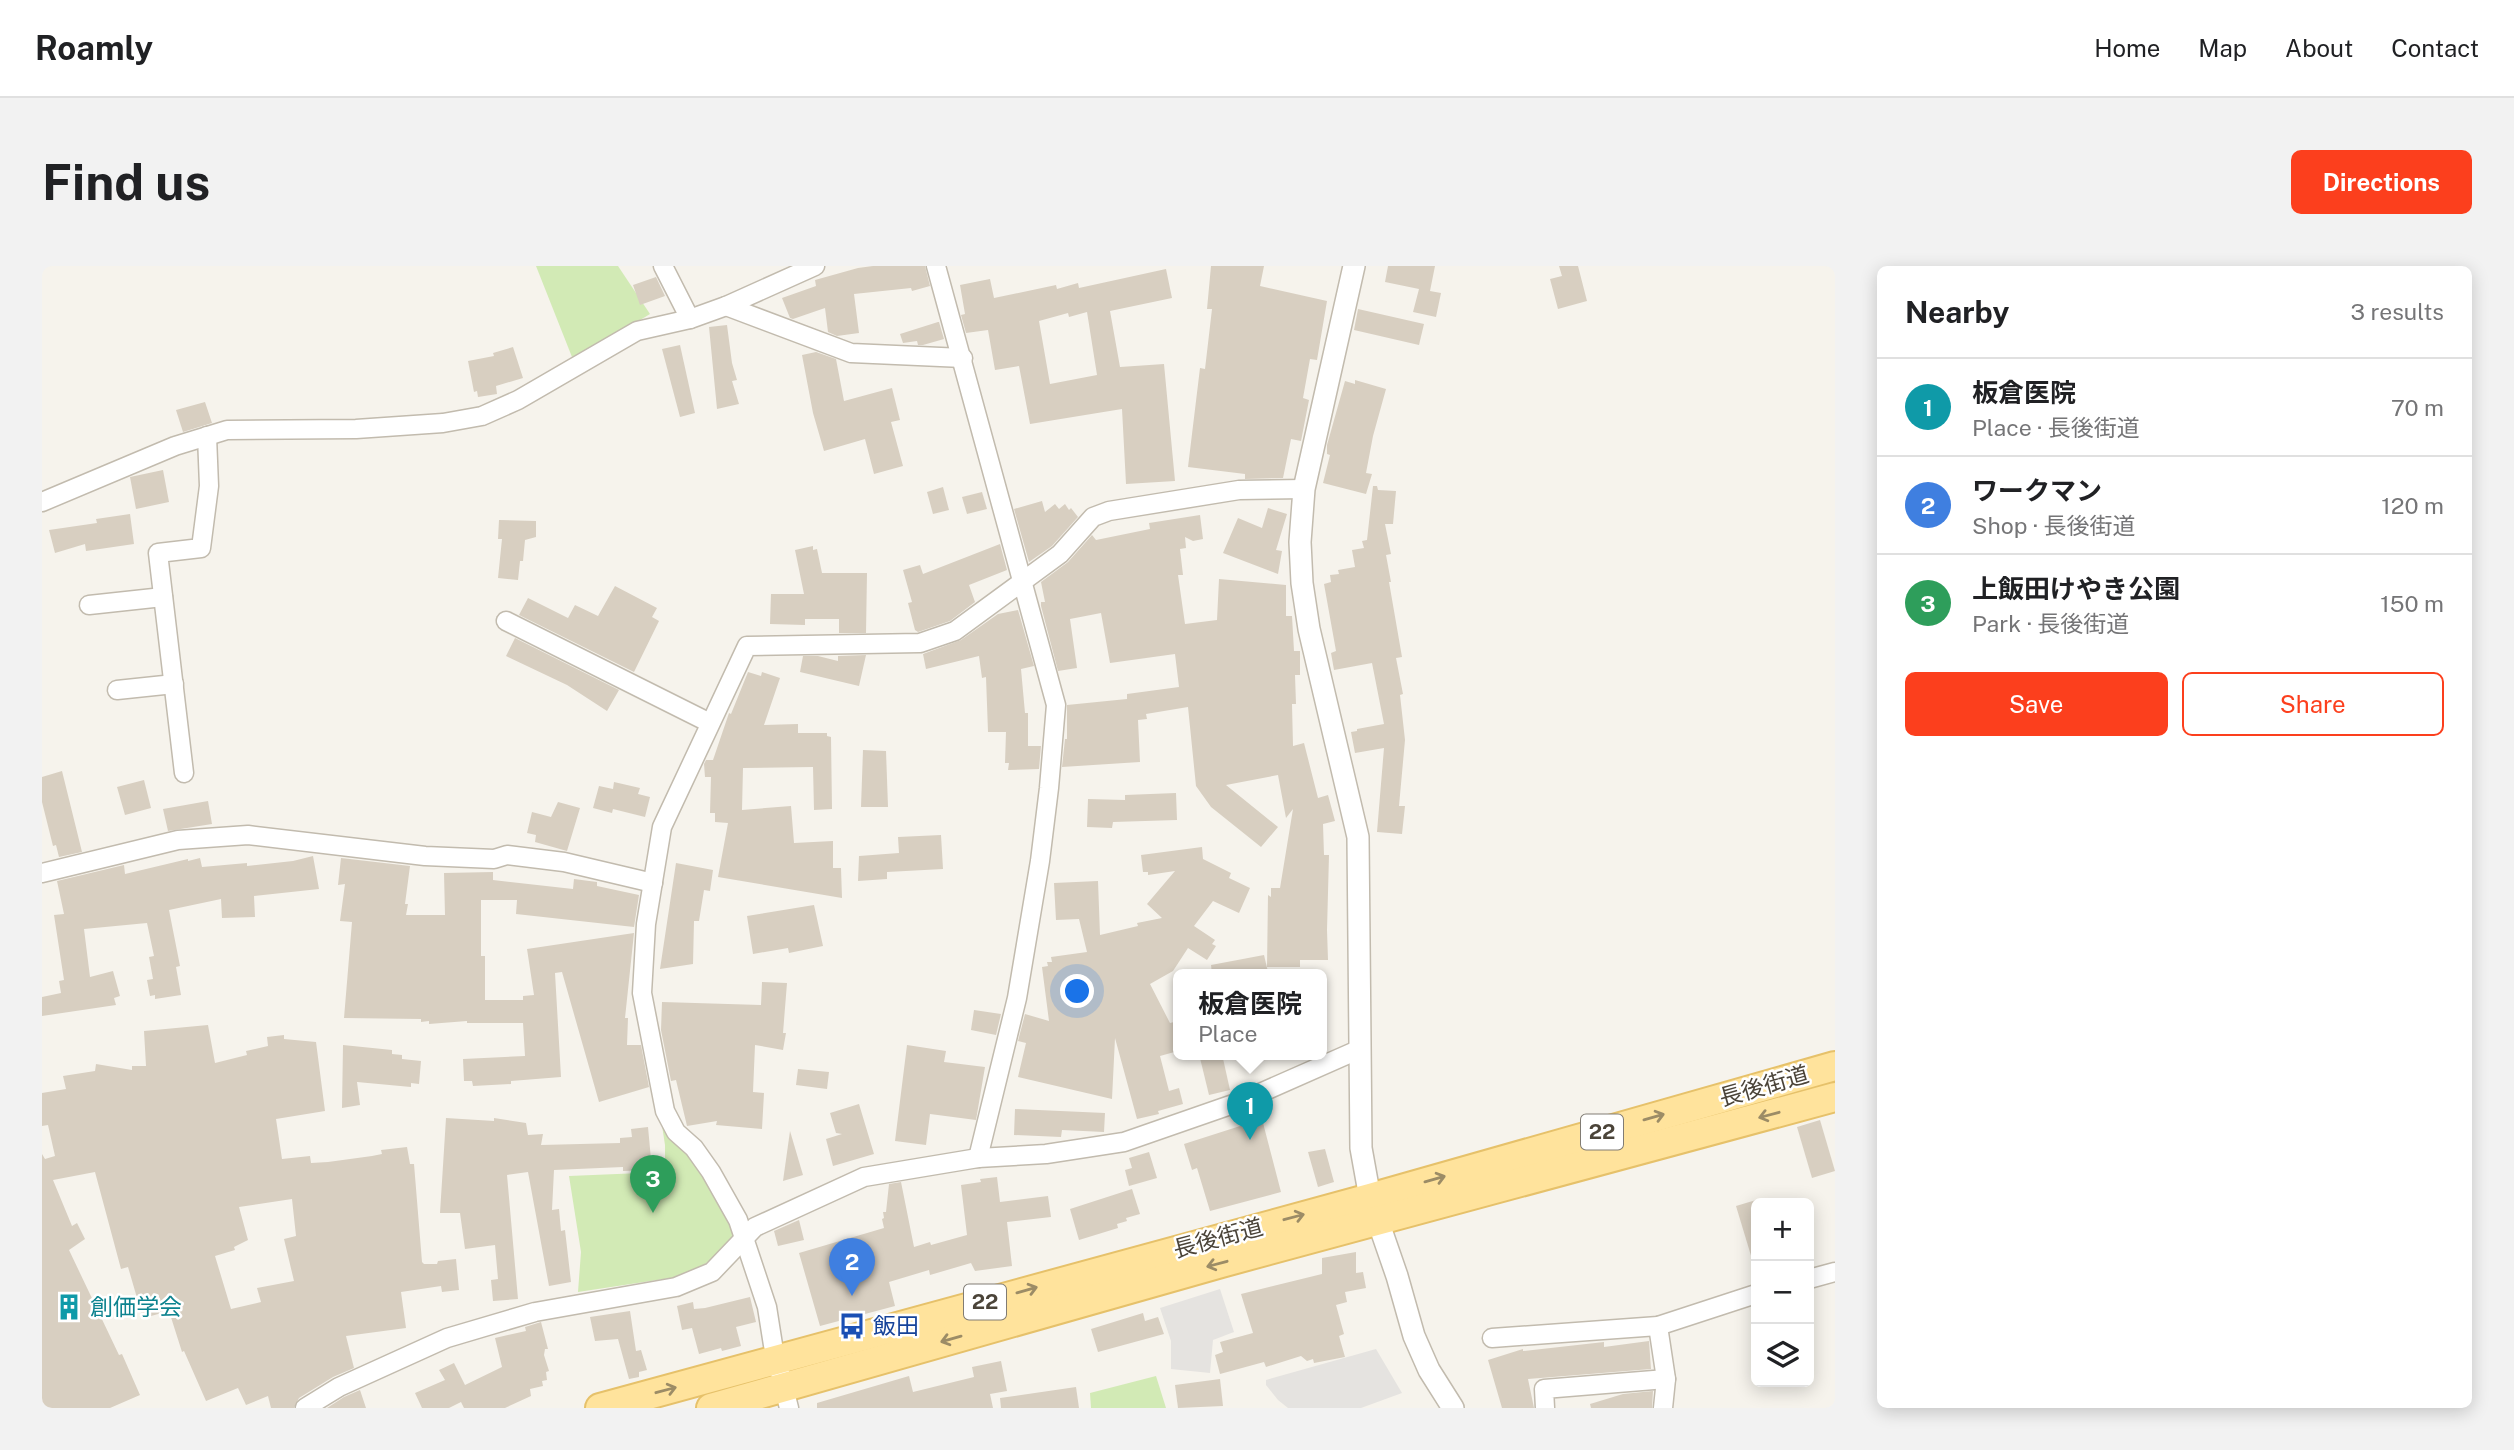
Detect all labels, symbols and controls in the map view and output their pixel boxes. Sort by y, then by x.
text: Roamly [35,29,153,67]
text: Home [2094,34,2160,62]
text: Map [2198,34,2247,62]
text: About [2285,34,2353,62]
text: Contact [2391,34,2479,62]
button: Directions [2291,150,2472,214]
text: Find us [42,153,210,211]
text: Nearby [1905,294,2009,330]
text: 3 results [2350,298,2444,325]
text: 板倉医院 [1972,377,2076,408]
text: 1 [1923,394,1933,421]
text: 70 m [2391,394,2444,421]
text: Place · 長後街道 [1972,414,2140,441]
text: ワークマン [1972,475,2102,506]
text: 2 [1921,492,1935,519]
text: 120 m [2381,492,2444,519]
text: Shop · 長後街道 [1972,512,2136,539]
text: 上飯田けやき公園 [1972,573,2180,604]
text: 3 [1920,590,1936,617]
text: 150 m [2380,590,2444,617]
text: Park · 長後街道 [1972,610,2129,637]
button: Save [1905,672,2168,736]
button: Share [2182,672,2444,736]
popup [1173,969,1327,1060]
your location [1060,974,1094,1008]
text: 板倉医院 [1198,988,1302,1019]
text: Place [1198,1020,1258,1047]
street label: 長後街道 [1716,1060,1812,1111]
pin: 1 [1227,1082,1273,1140]
one-way arrow [1758,1109,1781,1122]
one-way arrow [1642,1110,1665,1123]
road number: 22 [1581,1114,1623,1150]
pin: 3 [630,1155,676,1213]
one-way arrow [1424,1172,1446,1185]
map controls [1751,1198,1814,1387]
button: + [1751,1198,1814,1261]
one-way arrow [1282,1210,1305,1223]
street label: 長後街道 [1170,1213,1266,1262]
pin: 2 [829,1238,875,1296]
one-way arrow [1207,1259,1229,1272]
button: − [1751,1261,1814,1324]
one-way arrow [1016,1283,1038,1296]
road number: 22 [964,1284,1006,1320]
building icon: 創価学会 [54,1292,84,1322]
place label: 創価学会 [90,1293,182,1320]
bus stop icon: 飯田 [837,1311,867,1341]
place label: 飯田 [873,1312,919,1339]
button: layers [1751,1324,1814,1387]
one-way arrow [940,1333,963,1346]
one-way arrow [654,1383,677,1396]

